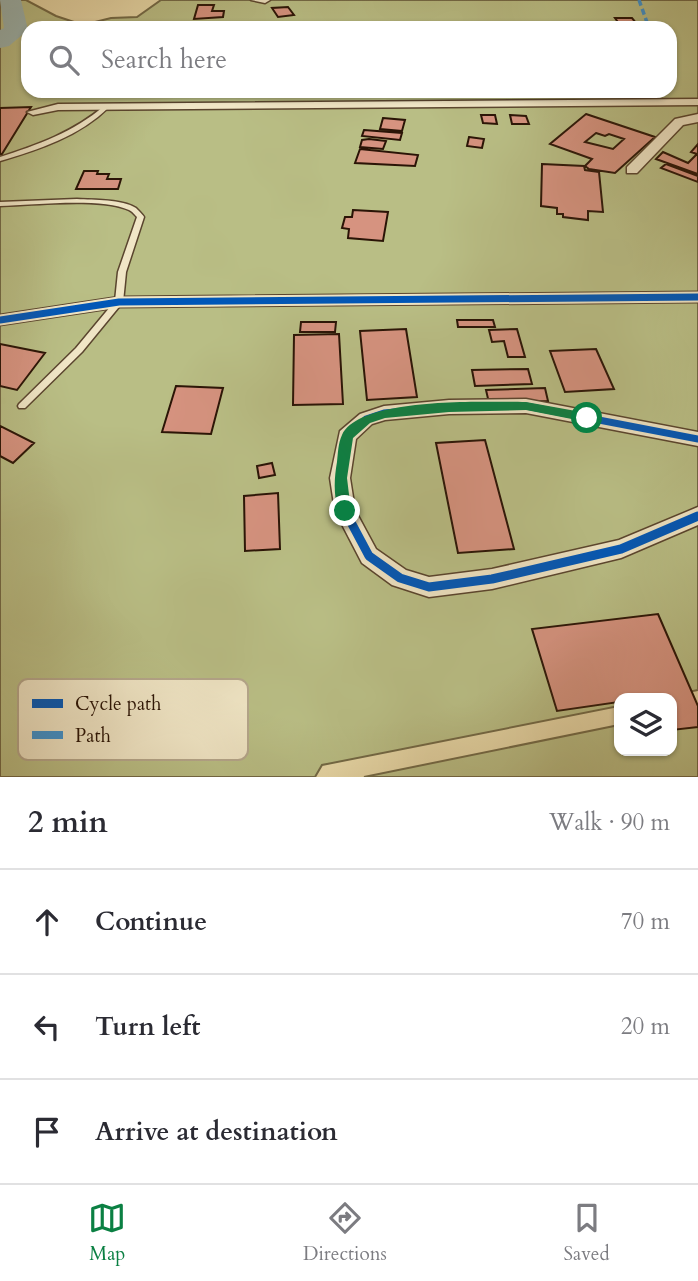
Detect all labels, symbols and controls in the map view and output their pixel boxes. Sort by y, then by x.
search box [21,21,677,98]
icon: search [45,41,83,79]
text: Search here [101,42,227,77]
route start [571,402,602,433]
route end [329,495,360,526]
legend [18,679,248,760]
text: Cycle path [75,691,162,717]
map controls [614,693,677,756]
button: layers [614,693,677,756]
text: Path [75,723,111,749]
text: 2 min [28,802,108,843]
text: Walk · 90 m [549,807,670,838]
icon: ahead [28,903,66,941]
text: Continue [95,904,207,939]
text: 70 m [621,906,670,937]
icon: left [28,1008,66,1046]
text: Turn left [95,1009,200,1044]
text: 20 m [621,1011,670,1042]
icon: arrive [28,1113,66,1151]
text: Arrive at destination [95,1114,338,1149]
tab: Map [88,1199,126,1267]
tab: Directions [303,1199,387,1267]
tab: Saved [564,1199,610,1267]

